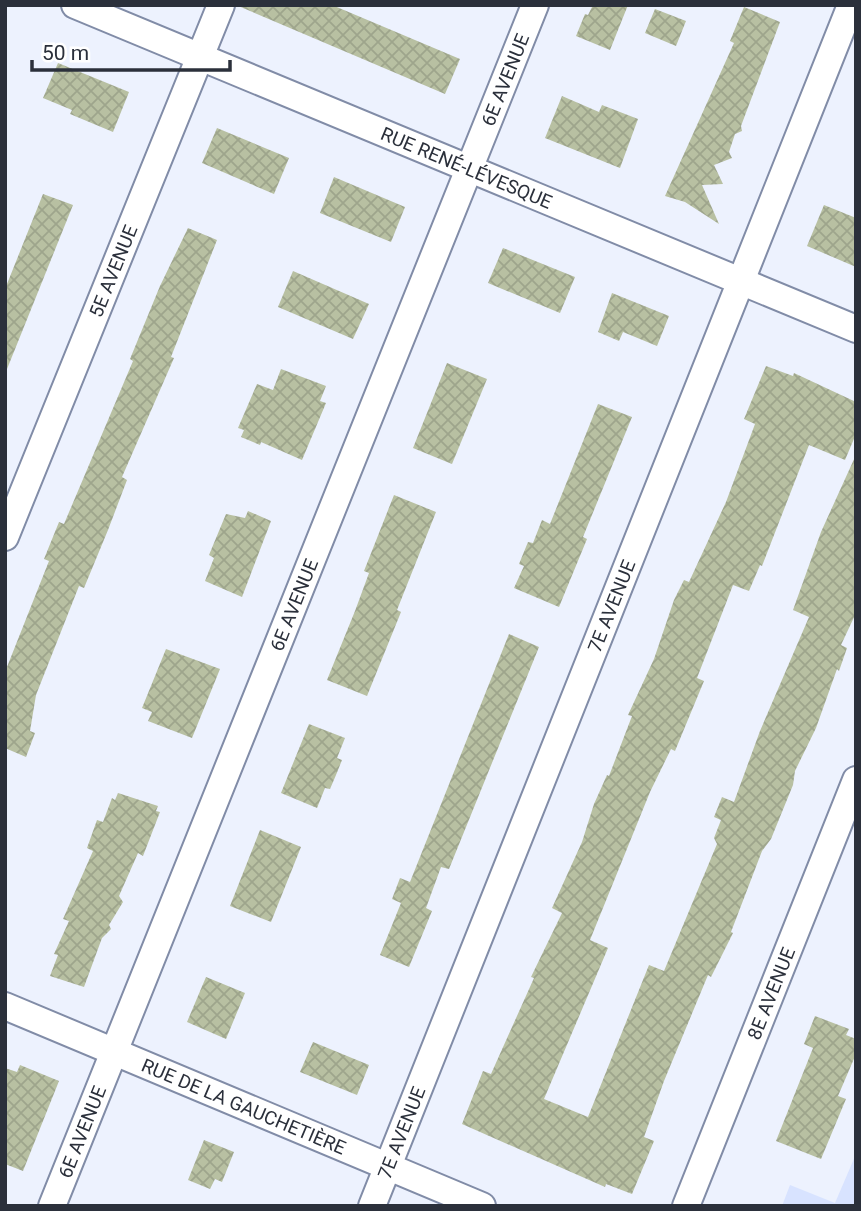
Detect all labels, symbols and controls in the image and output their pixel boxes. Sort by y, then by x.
scale bar [32,28,229,72]
street label: 6E AVENUE [477,30,534,129]
text: 50 m [42,41,89,65]
street label: RUE RENÉ-LÉVESQUE [377,122,556,214]
street label: 5E AVENUE [84,222,142,321]
street label: 6E AVENUE [265,555,323,654]
street label: 7E AVENUE [583,556,641,656]
street label: 8E AVENUE [743,944,800,1043]
street label: RUE DE LA GAUCHETIÈRE [138,1054,349,1160]
street label: 6E AVENUE [53,1082,111,1181]
street label: 7E AVENUE [373,1083,431,1182]

